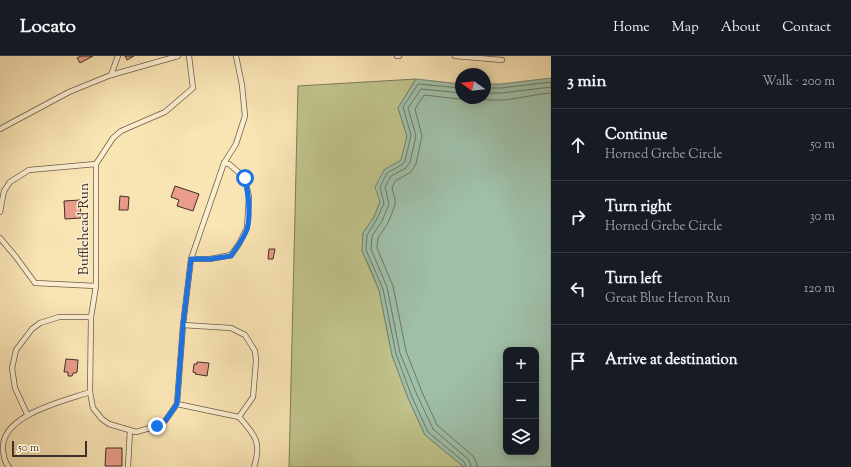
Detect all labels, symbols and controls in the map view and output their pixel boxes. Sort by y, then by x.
text: Locato [20,14,76,41]
text: Home [613,18,650,38]
text: Map [672,18,699,38]
text: About [721,18,760,38]
text: Contact [782,18,831,38]
north arrow [455,68,491,104]
text: 3 min [567,70,606,94]
text: Walk · 200 m [762,73,835,91]
text: Continue [605,125,667,146]
icon: ahead [567,134,589,156]
text: 50 m [810,136,835,154]
text: Horned Grebe Circle [605,146,723,164]
route start [236,169,254,187]
street label: Bufflehead Run [75,183,95,275]
text: Turn right [605,197,671,218]
icon: right [567,206,589,228]
text: 30 m [809,208,835,226]
text: Horned Grebe Circle [605,218,723,236]
text: Turn left [605,269,662,290]
icon: left [567,278,589,300]
text: 120 m [804,280,835,298]
text: Great Blue Heron Run [605,290,731,308]
map controls [503,347,539,455]
button: + [503,347,539,383]
icon: arrive [567,350,589,372]
text: Arrive at destination [605,350,738,371]
button: − [503,383,539,419]
route end [148,417,166,435]
button: layers [503,419,539,455]
scale bar [12,439,87,458]
text: 50 m [18,440,39,456]

